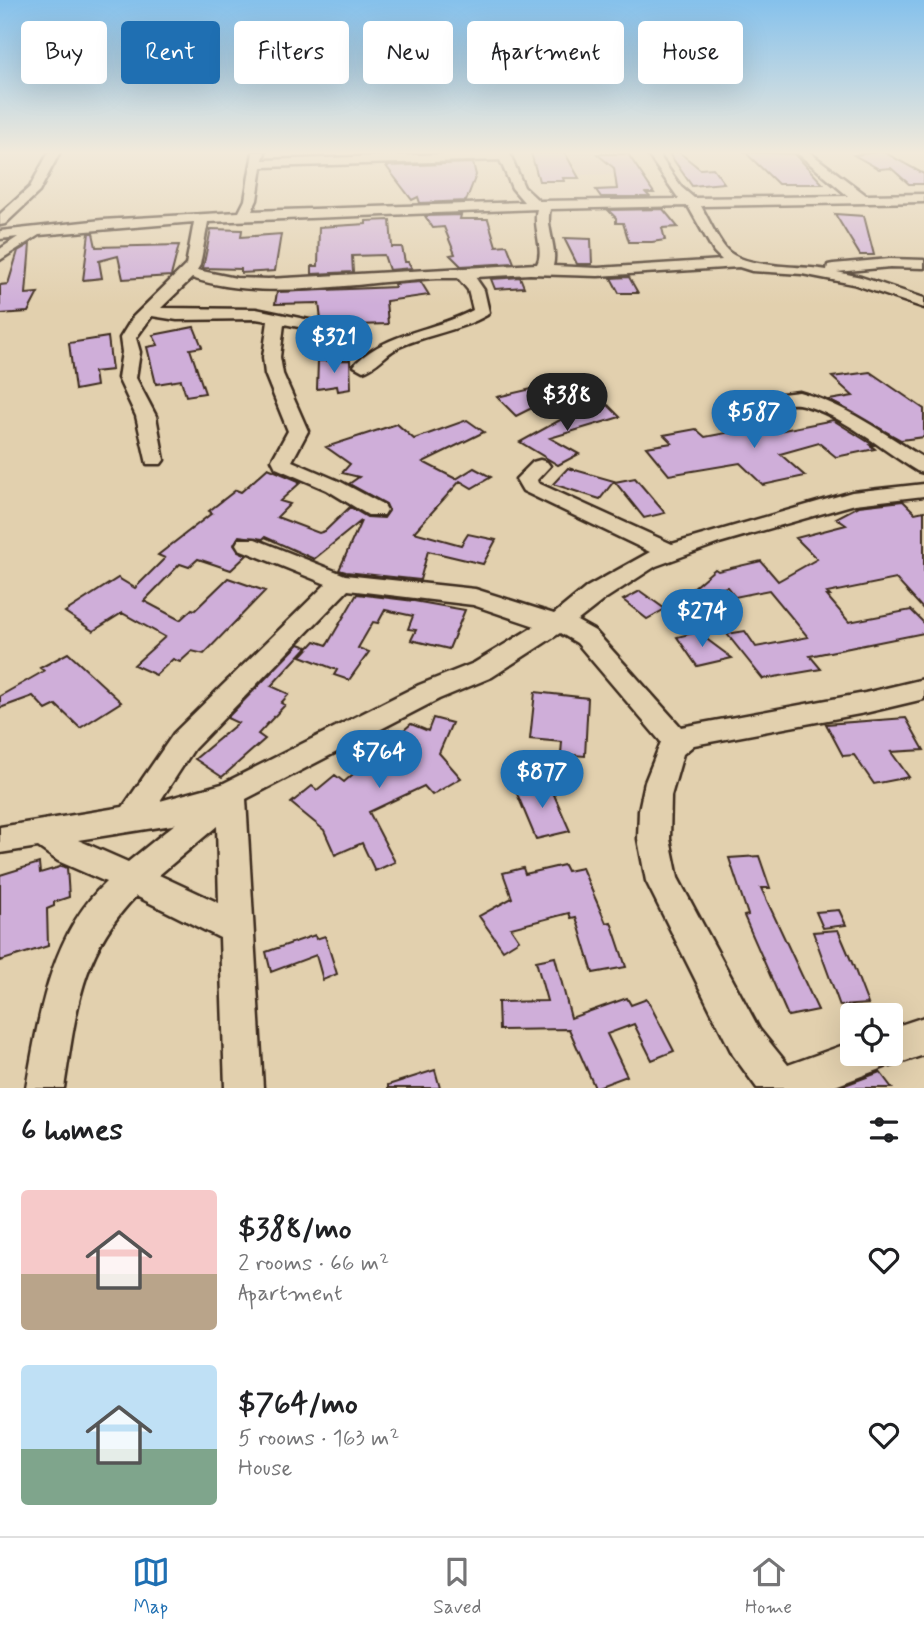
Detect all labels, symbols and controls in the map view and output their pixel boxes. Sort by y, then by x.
chip: Buy [21,21,107,84]
chip: Rent [121,21,220,84]
chip: Filters [234,21,349,84]
chip: New [363,21,453,84]
chip: Apartment [467,21,624,84]
chip: House [638,21,743,84]
pin: $321 [293,316,375,375]
text: $321 [311,323,357,353]
pin: $388 [526,374,608,433]
text: $388 [543,381,591,411]
pin: $587 [713,391,795,450]
text: $587 [728,398,780,428]
pin: $274 [661,590,743,649]
text: $274 [677,597,727,627]
pin: $764 [338,730,420,790]
text: $764 [352,738,406,768]
pin: $877 [501,750,583,810]
text: $877 [517,758,567,788]
map controls [840,1003,903,1066]
button: locate [840,1003,903,1066]
text: 6 homes [21,1111,123,1150]
icon: filters [865,1111,903,1149]
text: $388/mo [238,1210,352,1249]
icon: home [77,1218,161,1302]
icon: heart [865,1241,903,1279]
text: 2 rooms · 66 m² [238,1249,389,1279]
text: Apartment [238,1279,343,1309]
text: $764/mo [238,1385,358,1424]
icon: home [77,1393,161,1477]
icon: heart [865,1416,903,1454]
text: 5 rooms · 163 m² [238,1424,400,1454]
text: House [238,1454,292,1484]
tab: Map [132,1553,170,1620]
tab: Saved [433,1553,481,1620]
tab: Home [745,1553,792,1620]

